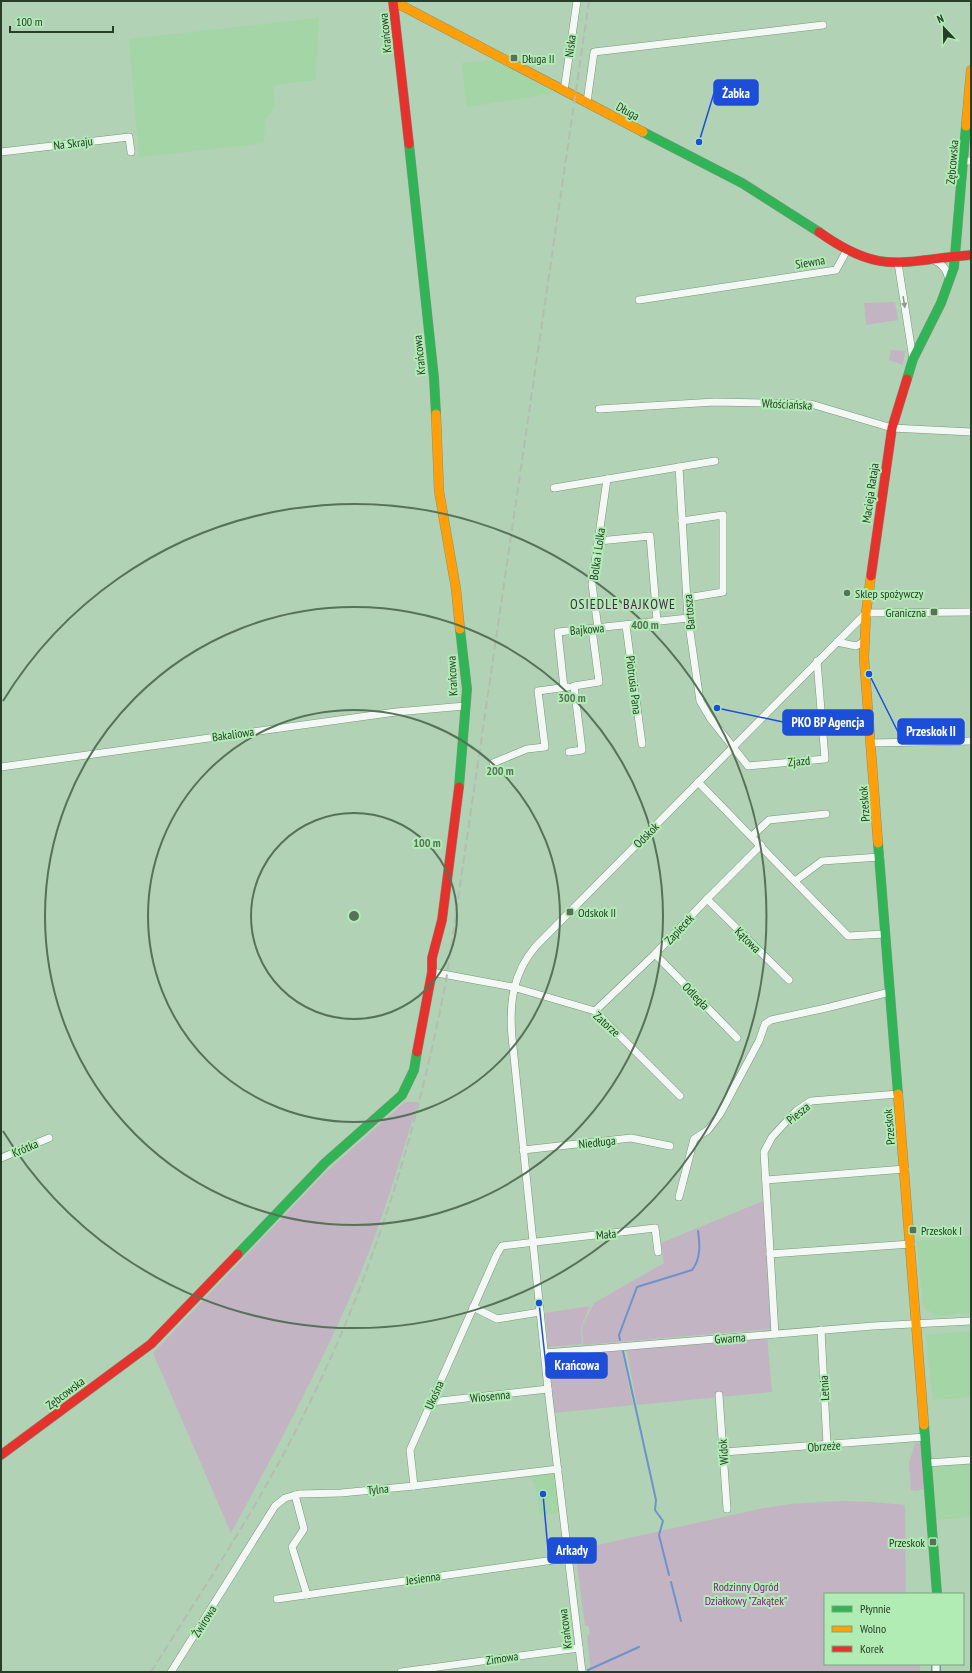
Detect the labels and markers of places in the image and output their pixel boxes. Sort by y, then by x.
place label: Długa II [522,51,554,66]
marker: Długa II [509,53,519,63]
callout: Żabka [714,80,758,105]
place label: Sklep spożywczy [855,586,924,601]
marker: Sklep spożywczy [842,588,852,598]
place label: Graniczna [886,605,926,620]
marker: Graniczna [929,607,939,617]
callout: PKO BP Agencja [783,710,873,735]
callout: Przeskok II [898,719,964,744]
place label: Odskok II [578,905,616,920]
marker: Odskok II [565,907,575,917]
centre of rings [347,909,361,923]
place label: Przeskok I [921,1223,962,1238]
marker: Przeskok I [908,1225,918,1235]
callout: Krańcowa [546,1353,607,1378]
place label: Przeskok [889,1535,925,1550]
marker: Przeskok [928,1537,938,1547]
callout: Arkady [548,1538,596,1563]

